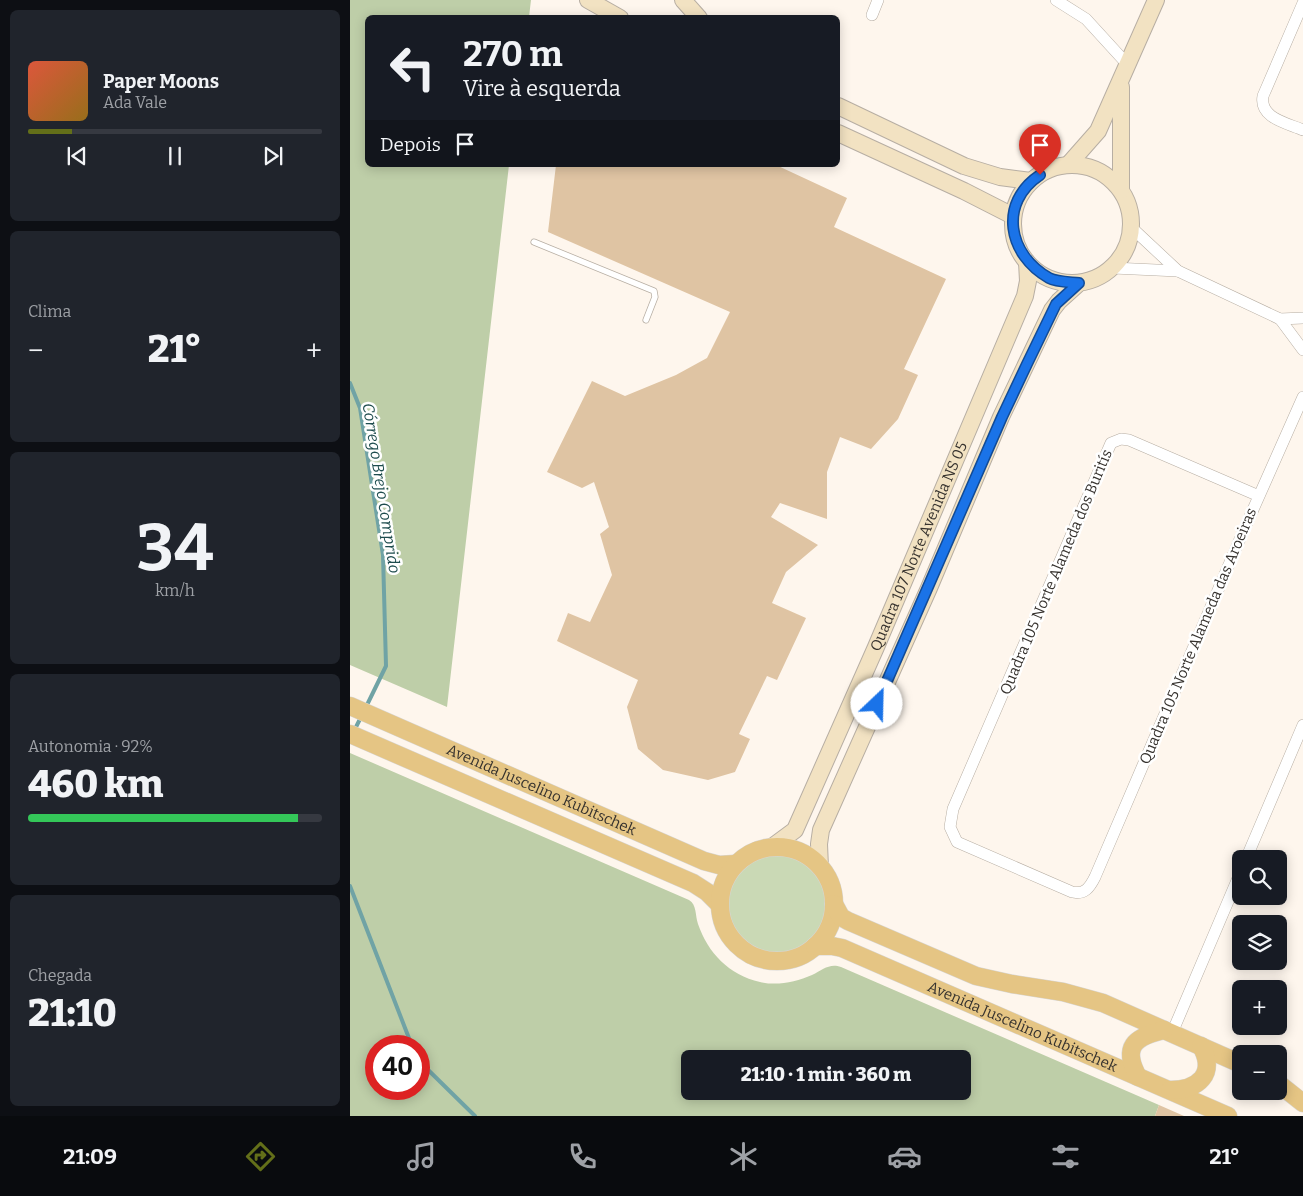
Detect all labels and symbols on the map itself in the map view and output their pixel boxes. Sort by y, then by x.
pin [1019,124,1061,175]
water label: Córrego Brejo Comprido [359,402,404,575]
street label: Quadra 107 Norte Avenida NS 05 [866,439,971,654]
street label: Quadra 105 Norte Alameda dos Buritís [996,447,1116,697]
street label: Quadra 105 Norte Alameda das Aroeiras [1136,505,1260,767]
position arrow [850,677,902,729]
street label: Avenida Juscelino Kubitschek [444,740,639,839]
street label: Avenida Juscelino Kubitschek [925,977,1121,1076]
speed limit sign: 40 [365,1035,430,1100]

